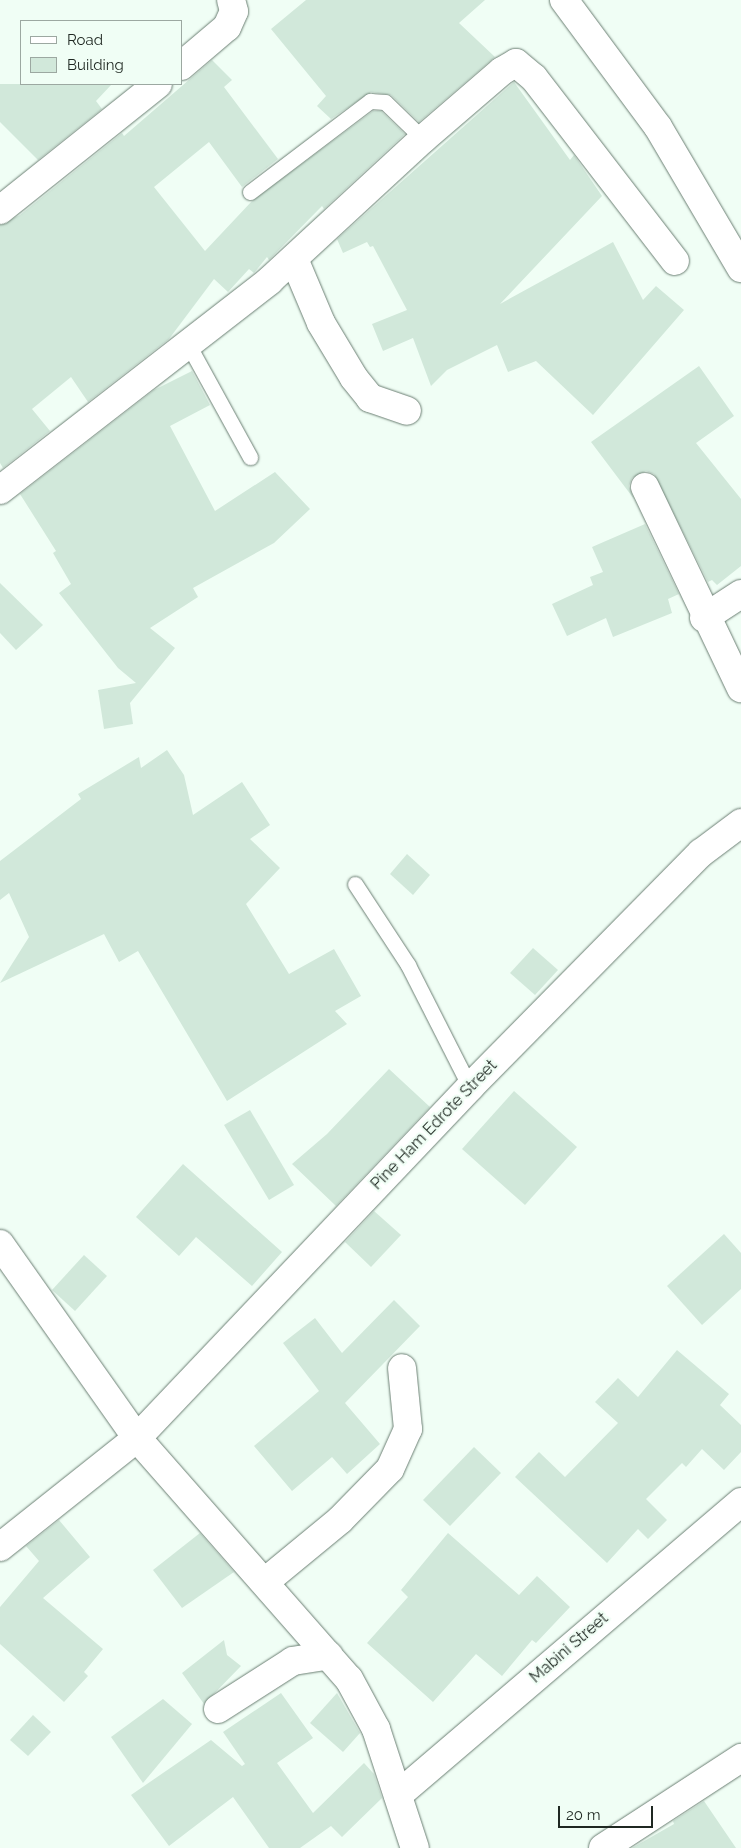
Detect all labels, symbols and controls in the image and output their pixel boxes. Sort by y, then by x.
legend [20,20,182,85]
text: Road [67,31,103,49]
text: Building [67,56,124,74]
street label: Pine Ham Edrote Street [367,1056,501,1194]
street label: Mabini Street [526,1609,612,1687]
scale bar [561,1796,656,1828]
text: 20 m [566,1806,601,1824]

